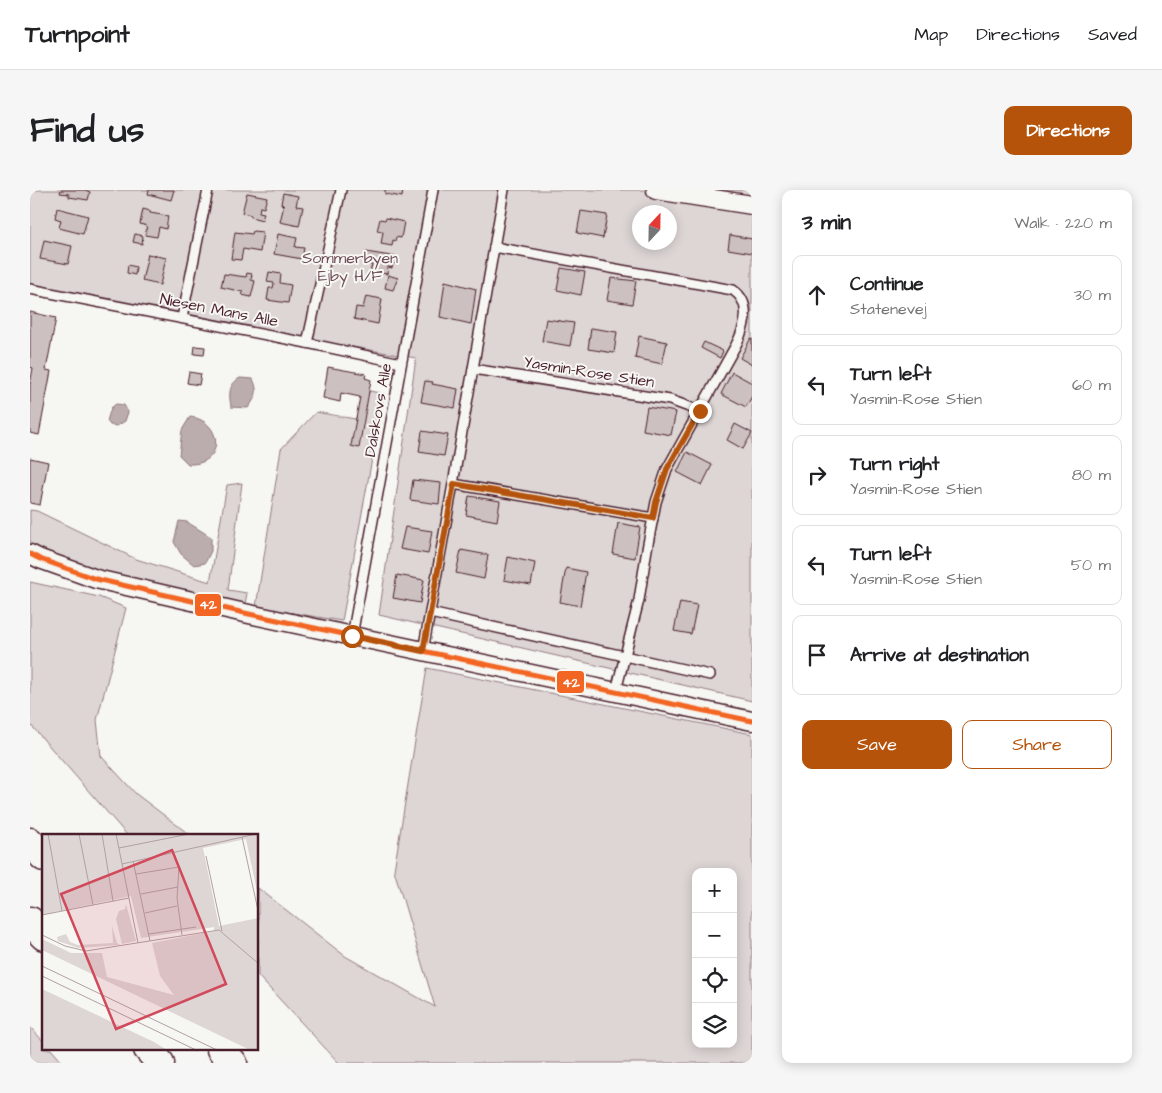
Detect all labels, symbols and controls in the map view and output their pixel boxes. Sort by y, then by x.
text: Turnpoint [25,18,130,52]
text: Map [914,22,948,47]
text: Directions [976,22,1060,47]
text: Saved [1088,22,1137,47]
text: Find us [30,106,144,155]
button: Directions [1004,106,1132,155]
north arrow [632,205,677,250]
text: 3 min [802,208,851,237]
text: Walk · 220 m [1014,212,1112,234]
park label: Sommerbyen Ejby H/F [302,247,398,288]
text: Continue [850,271,924,298]
icon: ahead [803,281,831,309]
text: 30 m [1074,284,1111,306]
street label: Niesen Mans Alle [158,288,280,332]
text: Statenevej [850,298,926,320]
street label: Yasmin-Rose Stien [522,351,656,393]
street label: Dalskovs Alle [359,361,397,458]
text: Turn left [850,361,931,388]
icon: left [803,371,831,399]
text: 60 m [1072,374,1111,396]
text: Yasmin-Rose Stien [850,388,982,410]
route end [689,400,712,423]
text: Turn right [850,451,939,478]
icon: right [803,461,831,489]
text: 80 m [1072,464,1111,486]
text: Yasmin-Rose Stien [850,478,982,500]
text: Turn left [850,541,931,568]
icon: left [803,551,831,579]
text: 50 m [1071,554,1111,576]
text: Yasmin-Rose Stien [850,568,982,590]
line badge: 42 [194,593,222,617]
text: 42 [199,595,218,615]
route start [341,625,364,648]
icon: arrive [803,641,831,669]
text: Arrive at destination [850,642,1029,669]
line badge: 42 [556,670,585,694]
text: 42 [562,673,581,693]
button: Save [802,720,952,769]
button: Share [962,720,1112,769]
inset map [42,834,259,1050]
map controls [692,868,737,1048]
button: + [692,868,737,913]
button: − [692,913,737,958]
button: locate [692,958,737,1003]
button: layers [692,1003,737,1048]

